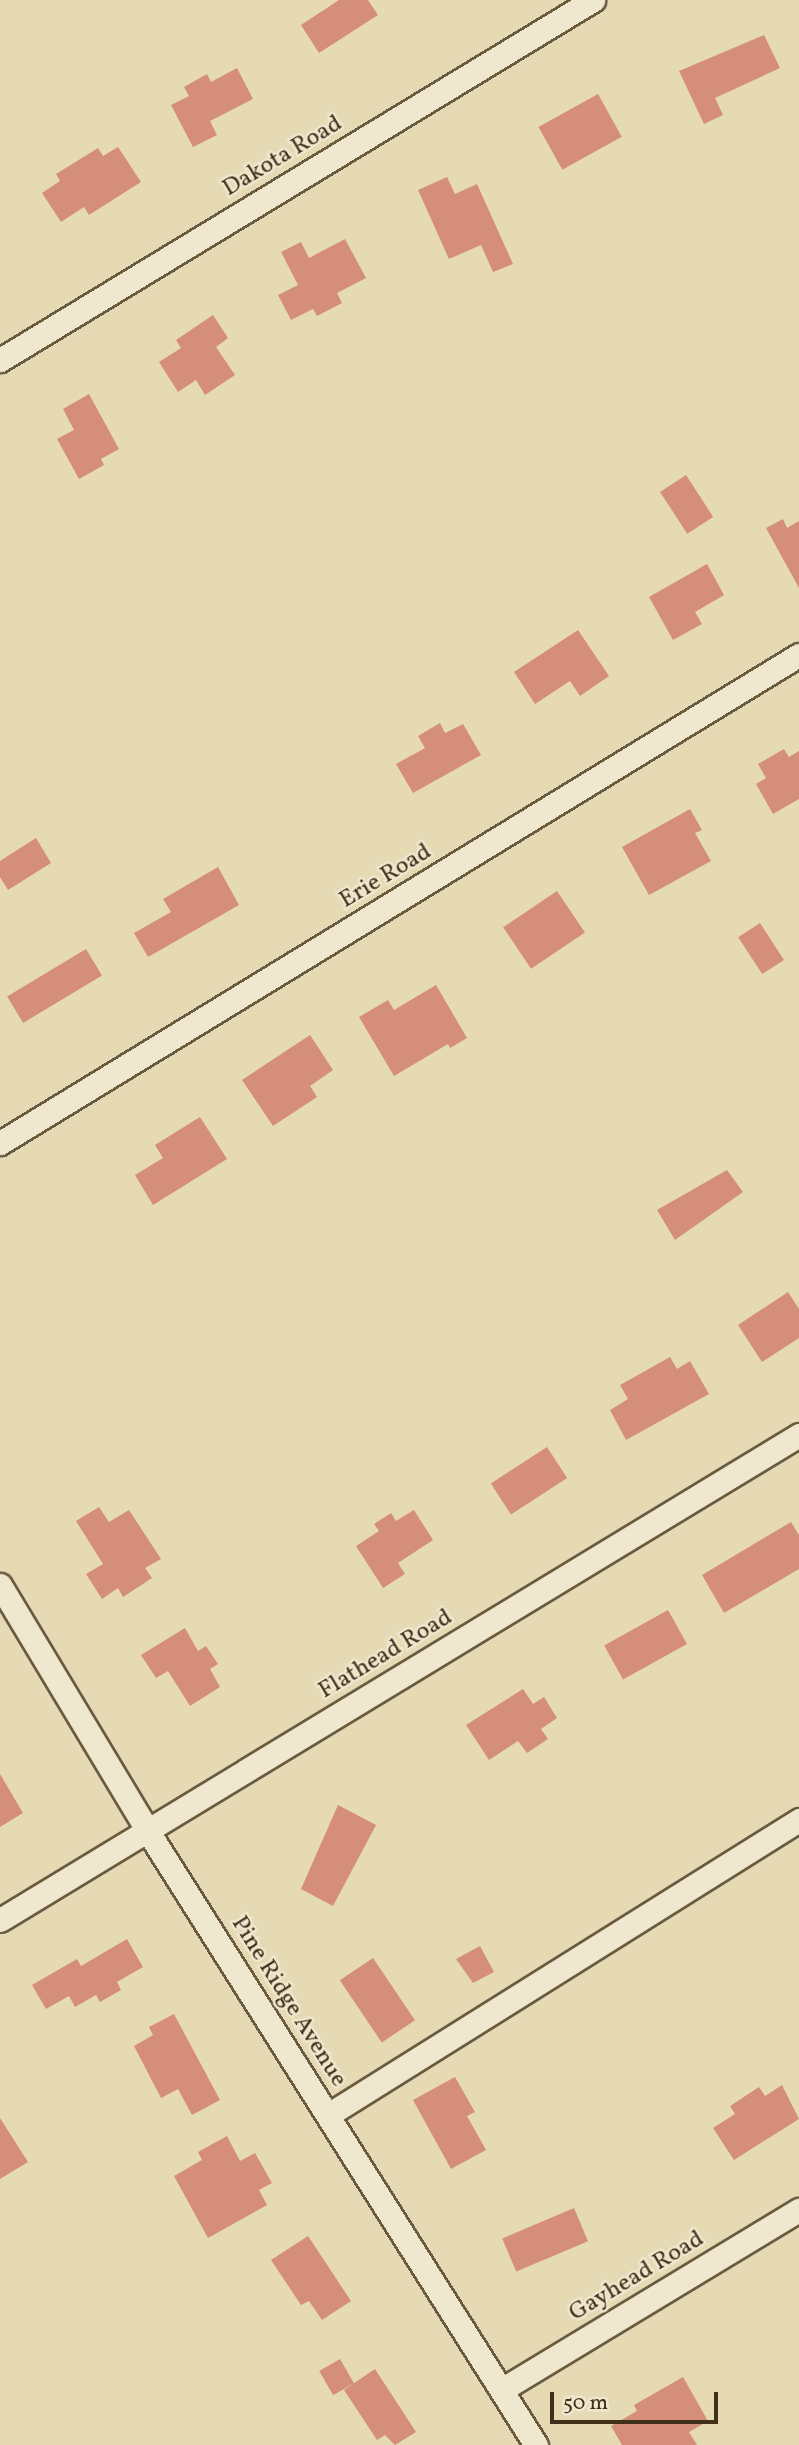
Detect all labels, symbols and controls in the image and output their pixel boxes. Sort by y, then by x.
street label: Dakota Road [218,110,348,204]
street label: Erie Road [335,838,437,916]
street label: Flathead Road [314,1604,458,1706]
street label: Pine Ridge Avenue [224,1911,352,2093]
street label: Gayhead Road [564,2226,710,2328]
scale bar [554,2378,722,2422]
text: 50 m [563,2389,608,2418]

